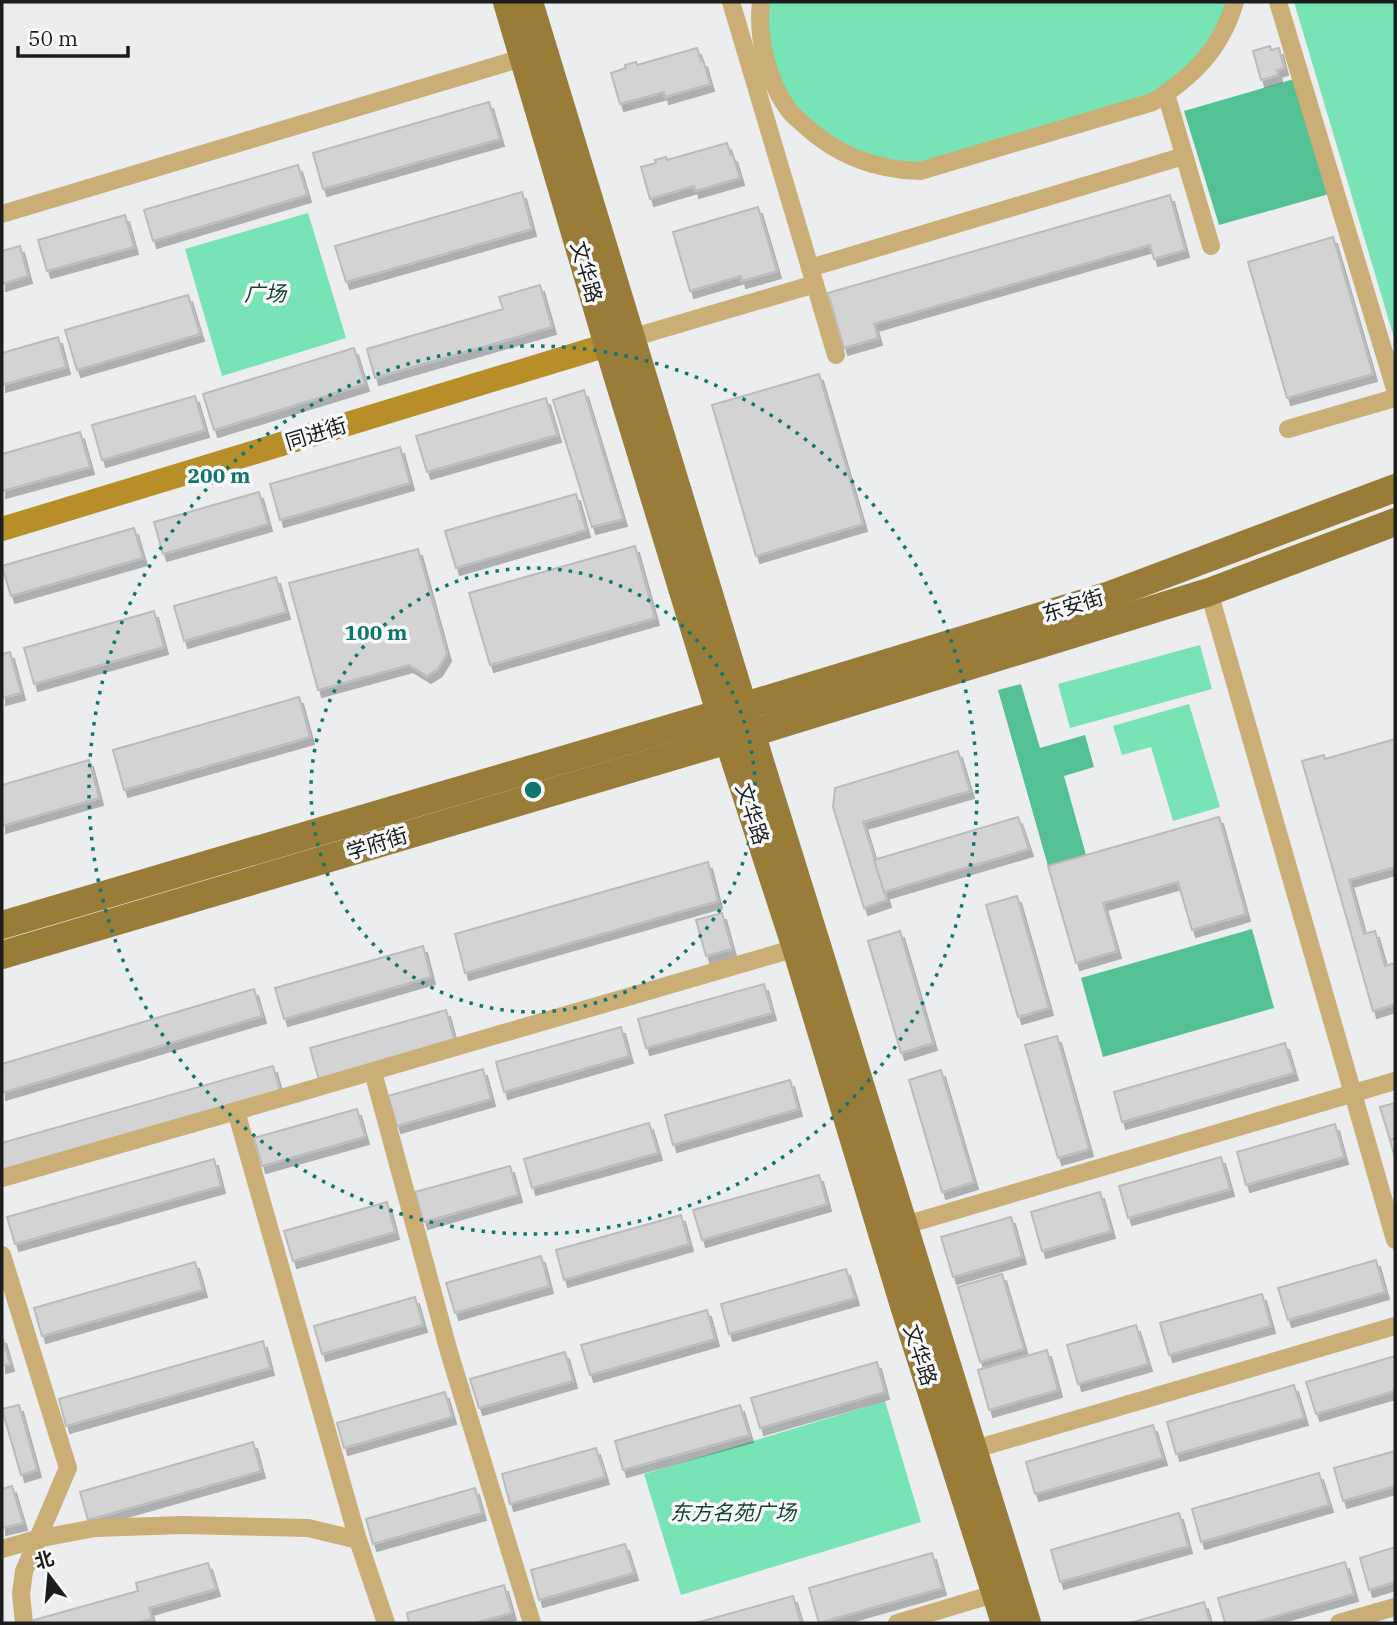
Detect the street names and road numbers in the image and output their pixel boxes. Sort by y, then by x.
street label: 文华路 [565,238,609,306]
street label: 同进街 [281,410,350,456]
street label: 东安街 [1038,582,1107,628]
street label: 文华路 [730,779,776,848]
street label: 学府街 [342,820,411,866]
street label: 文华路 [898,1320,944,1389]

